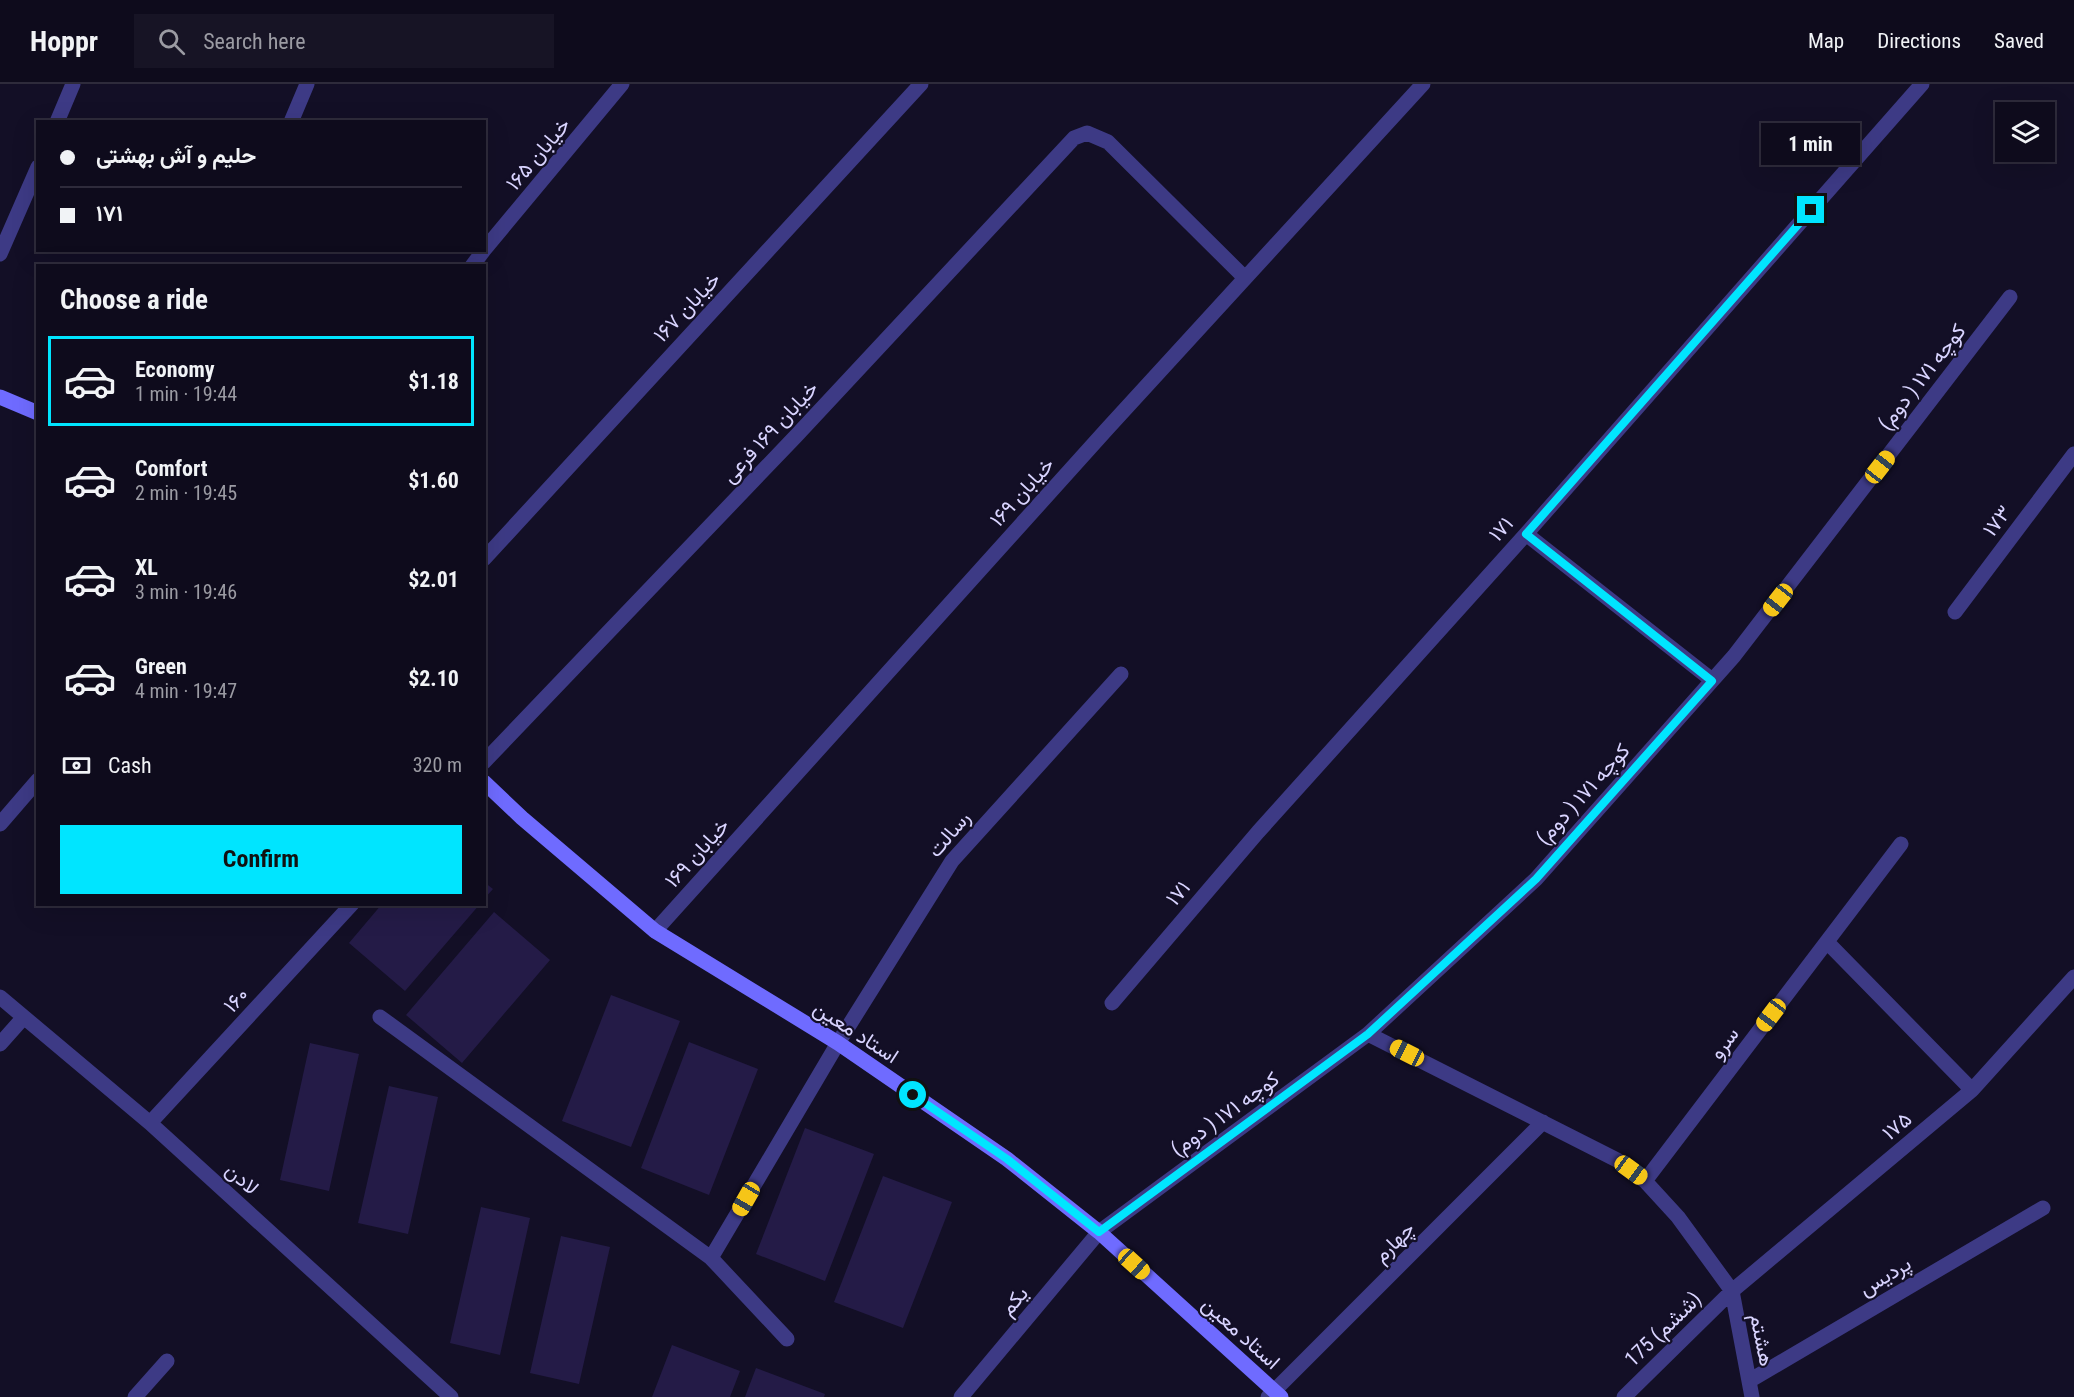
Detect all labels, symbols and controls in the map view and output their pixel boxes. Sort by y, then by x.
search box [134,14,554,68]
text: Hoppr [30,25,98,58]
icon: search [155,25,188,58]
text: Search here [203,29,305,54]
text: Map [1808,29,1844,53]
text: Directions [1877,29,1961,53]
text: Saved [1994,29,2044,53]
map controls [1995,102,2055,162]
button: layers [1995,102,2055,162]
street label: خیابان ۱۶۵ [501,113,575,195]
callout: 1 min [1762,123,1860,165]
text: 1 min [1788,132,1833,156]
text: حلیم و آش بهشتی [96,143,256,168]
route end [1797,196,1824,223]
text: ۱۷۱ [96,201,123,226]
street label: خیابان ۱۶۷ [649,267,725,347]
text: Choose a ride [60,284,208,316]
street label: کوچه ۱۷۱ ( دوم) [1873,319,1972,436]
icon: car [63,354,117,408]
text: Economy [135,357,215,382]
text: $1.18 [408,369,459,394]
street label: خیابان ۱۶۹ فرعی [717,376,824,488]
text: 1 min · 19:44 [135,382,237,406]
car [1862,447,1898,487]
icon: car [63,453,117,507]
street label: خیابان ۱۶۹ [985,453,1059,531]
text: Comfort [135,456,208,481]
text: $1.60 [408,468,459,493]
text: 2 min · 19:45 [135,481,237,505]
street label: ۱۷۳ [1978,501,2016,541]
street label: ۱۷۱ [1484,512,1518,546]
icon: car [63,552,117,606]
text: XL [135,555,158,580]
text: $2.01 [408,567,459,592]
text: 3 min · 19:46 [135,580,237,604]
car [1760,580,1796,620]
icon: car [63,651,117,705]
text: Green [135,654,187,679]
text: $2.10 [408,666,459,691]
text: 4 min · 19:47 [135,679,237,703]
street label: کوچه ۱۷۱ ( دوم) [1531,739,1636,851]
icon: cash [60,749,93,782]
text: Cash [108,753,152,778]
text: 320 m [413,753,462,777]
street label: رسالت [923,806,976,863]
street label: خیابان ۱۶۹ [660,814,734,892]
button: Confirm [60,825,462,894]
street label: ۱۷۱ [1161,876,1195,910]
street label: ۱۶۰ [219,983,253,1017]
car [1753,995,1789,1035]
street label: استاد معین [809,996,903,1068]
street label: سرو [1704,1022,1745,1064]
car [1387,1037,1427,1069]
street label: کوچه ۱۷۱ ( دوم) [1166,1067,1285,1163]
route start [899,1081,926,1108]
street label: ۱۷۵ [1877,1107,1917,1145]
car [1611,1152,1651,1188]
street label: لادن [221,1158,263,1200]
car [729,1179,763,1219]
street label: چهارم [1369,1217,1421,1269]
car [1115,1245,1153,1283]
street label: پردیس [1855,1251,1916,1302]
street label: یکم [995,1282,1035,1322]
street label: 175 (ششم) [1620,1287,1708,1373]
street label: استاد معین [1197,1292,1285,1374]
street label: هشتم [1743,1312,1779,1369]

